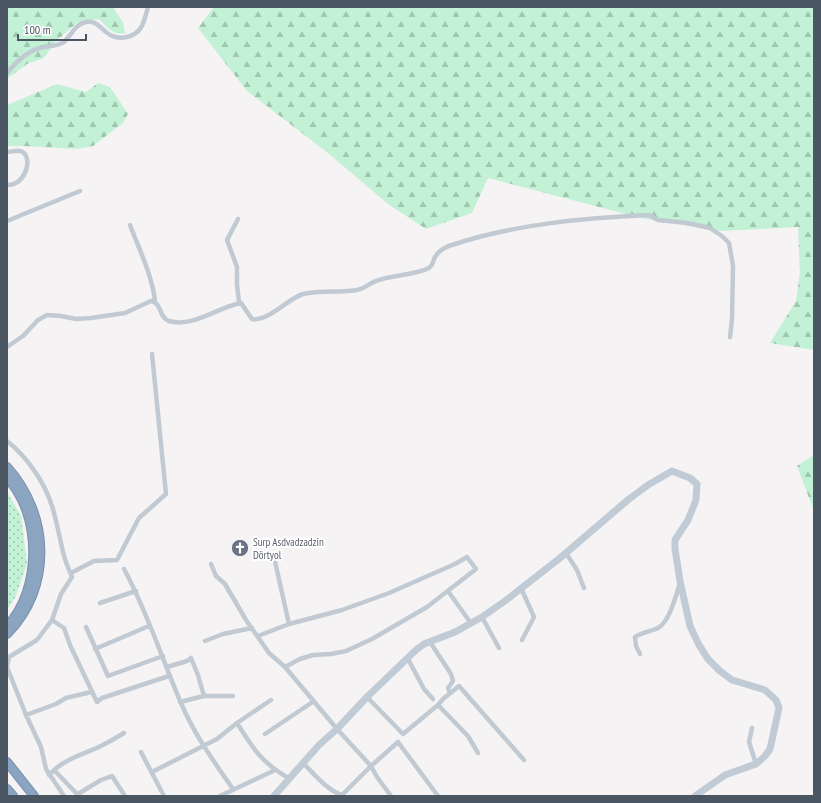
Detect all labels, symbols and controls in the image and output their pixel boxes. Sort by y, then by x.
scale bar [18,16,86,42]
text: 100 m [24,22,51,37]
place label: Surp Asdvadzadzin Dörtyol [253,535,324,562]
church icon: Surp Asdvadzadzin Dörtyol [230,538,250,558]

